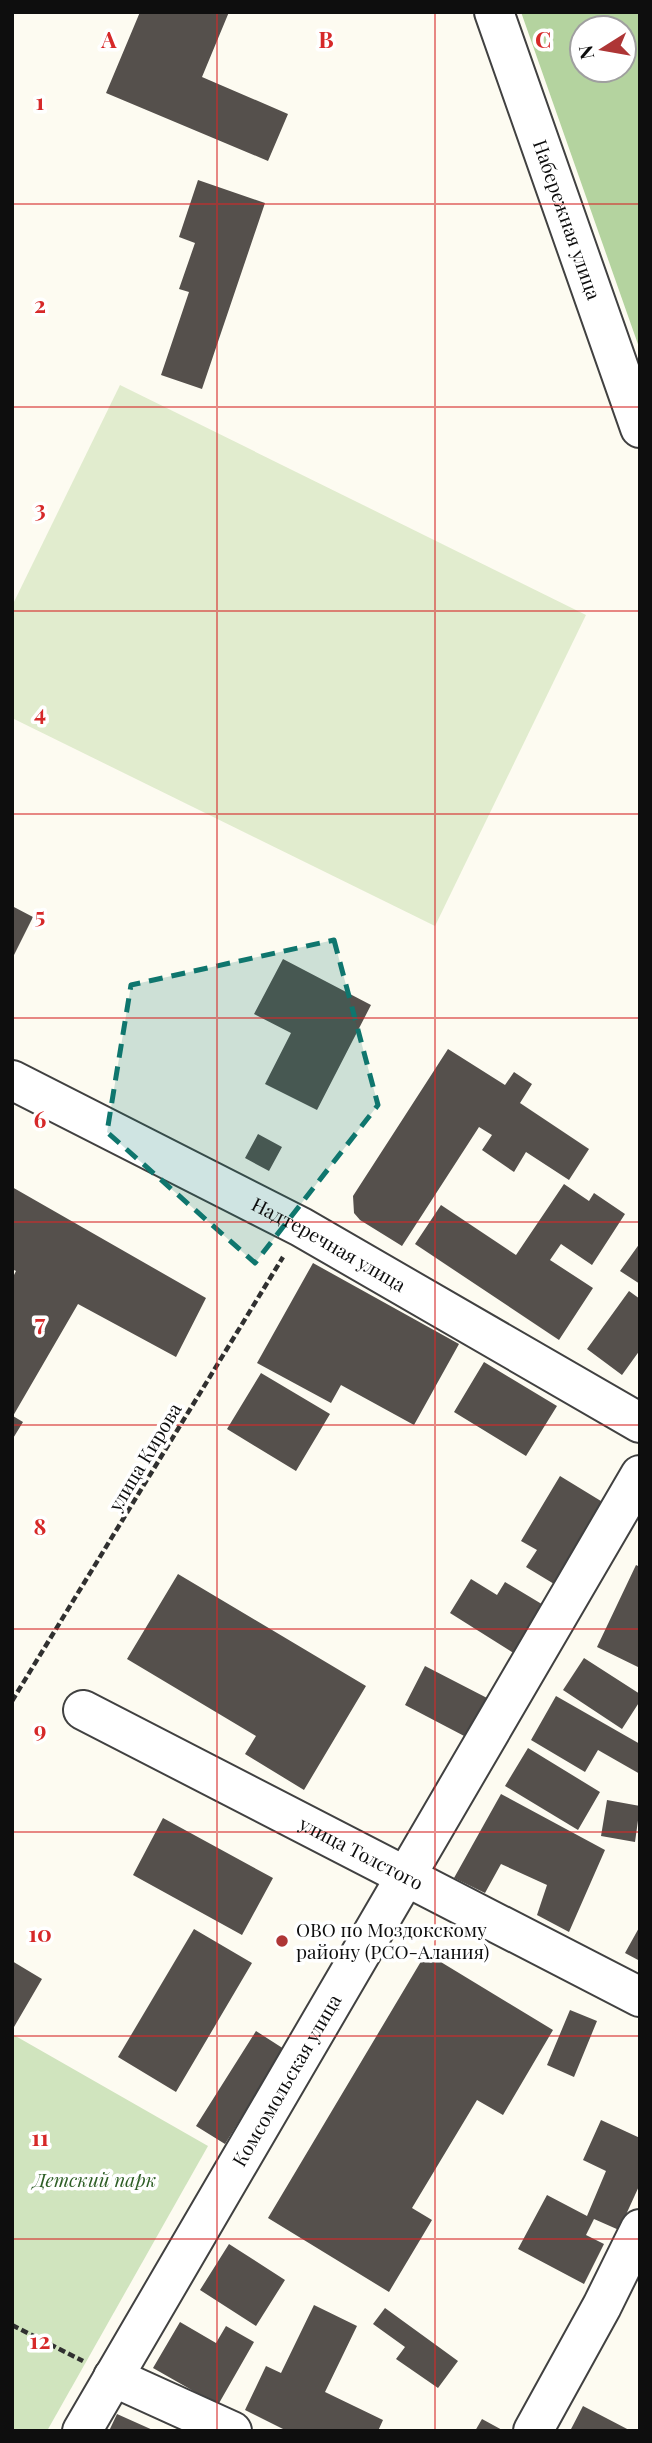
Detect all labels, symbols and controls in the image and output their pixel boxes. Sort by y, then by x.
north arrow [568,14,638,84]
text: A [100,23,117,54]
text: B [318,23,334,54]
text: C [535,23,551,54]
text: N [571,43,599,62]
text: 1 [36,85,45,116]
street label: Набережная улица [528,136,608,303]
text: 2 [34,288,46,319]
text: 3 [34,492,46,523]
text: 4 [34,696,46,727]
text: 5 [35,899,45,930]
text: 6 [34,1103,47,1134]
street label: Надтеречная улица [248,1190,412,1297]
text: 7 [35,1306,46,1337]
street label: улица Кирова [101,1397,187,1516]
text: 8 [34,1510,46,1541]
text: 9 [34,1713,46,1744]
street label: улица Толстого [294,1809,428,1895]
place label: ОВО по Моздокскому району (РСО-Алания) [296,1916,489,1964]
text: 10 [28,1917,52,1948]
marker: ОВО по Моздокскому району (РСО-Алания) [274,1933,290,1949]
street label: Комсомольская улица [225,1989,347,2171]
text: 11 [31,2121,49,2152]
park label: Детский парк [31,2166,156,2192]
text: 12 [30,2324,50,2355]

